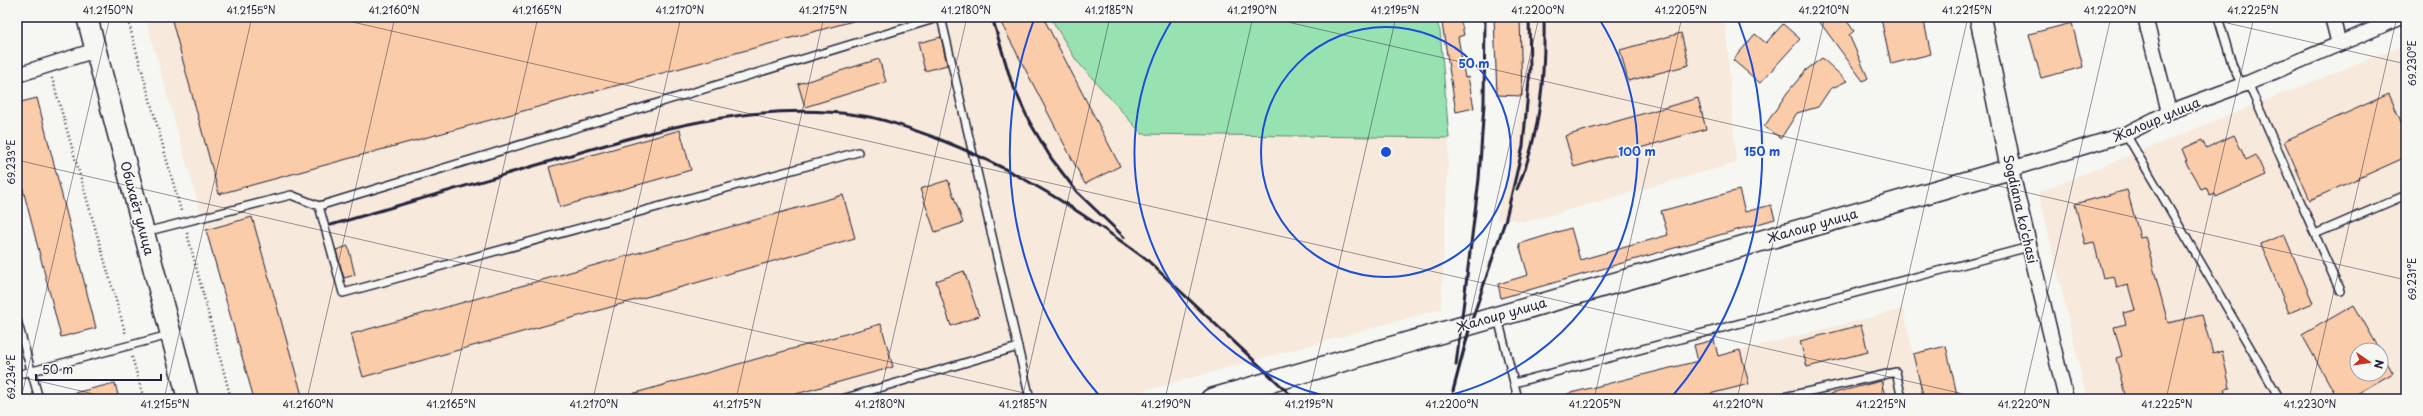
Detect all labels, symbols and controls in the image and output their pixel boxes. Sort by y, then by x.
text: 41.2150°N [83,2,133,17]
text: 41.2155°N [226,2,276,17]
text: 41.2160°N [368,2,420,17]
text: 41.2165°N [512,2,562,17]
text: 41.2170°N [656,2,705,17]
text: 41.2175°N [799,2,847,17]
text: 41.2180°N [941,2,991,17]
text: 41.2185°N [1085,2,1133,17]
text: 41.2190°N [1227,2,1277,17]
text: 41.2195°N [1371,2,1419,17]
text: 41.2200°N [1511,2,1565,17]
text: 41.2205°N [1655,2,1707,17]
text: 41.2210°N [1799,2,1850,17]
text: 41.2215°N [1942,2,1992,17]
text: 41.2220°N [2084,2,2137,17]
text: 41.2225°N [2227,2,2279,17]
text: 69.230°E [2404,40,2419,86]
text: 50 m [1458,54,1490,72]
street label: Жалоир улица [2109,92,2203,146]
text: 69.233°E [3,140,18,184]
text: 100 m [1618,142,1656,160]
text: 150 m [1744,142,1780,160]
centre of rings [1379,145,1393,159]
street label: Sogdiana ko'chasi [1999,153,2043,265]
street label: Обихаёт улица [116,159,160,258]
street label: Жалоир улица [1765,203,1860,247]
text: 69.231°E [2404,258,2419,300]
street label: Жалоир улица [1454,292,1549,336]
north arrow [2349,342,2389,382]
text: 69.234°E [3,355,18,399]
scale bar [36,356,161,382]
text: N [2370,358,2388,371]
text: 50 m [42,360,73,378]
text: 41.2155°N [140,396,190,411]
text: 41.2160°N [282,396,334,411]
text: 41.2165°N [426,396,476,411]
text: 41.2170°N [570,396,619,411]
text: 41.2175°N [713,396,761,411]
text: 41.2180°N [855,396,905,411]
text: 41.2185°N [999,396,1047,411]
text: 41.2190°N [1141,396,1191,411]
text: 41.2195°N [1285,396,1333,411]
text: 41.2200°N [1425,396,1479,411]
text: 41.2205°N [1569,396,1621,411]
text: 41.2210°N [1713,396,1764,411]
text: 41.2215°N [1856,396,1906,411]
text: 41.2220°N [1998,396,2051,411]
text: 41.2225°N [2141,396,2193,411]
text: 41.2230°N [2284,396,2337,411]

